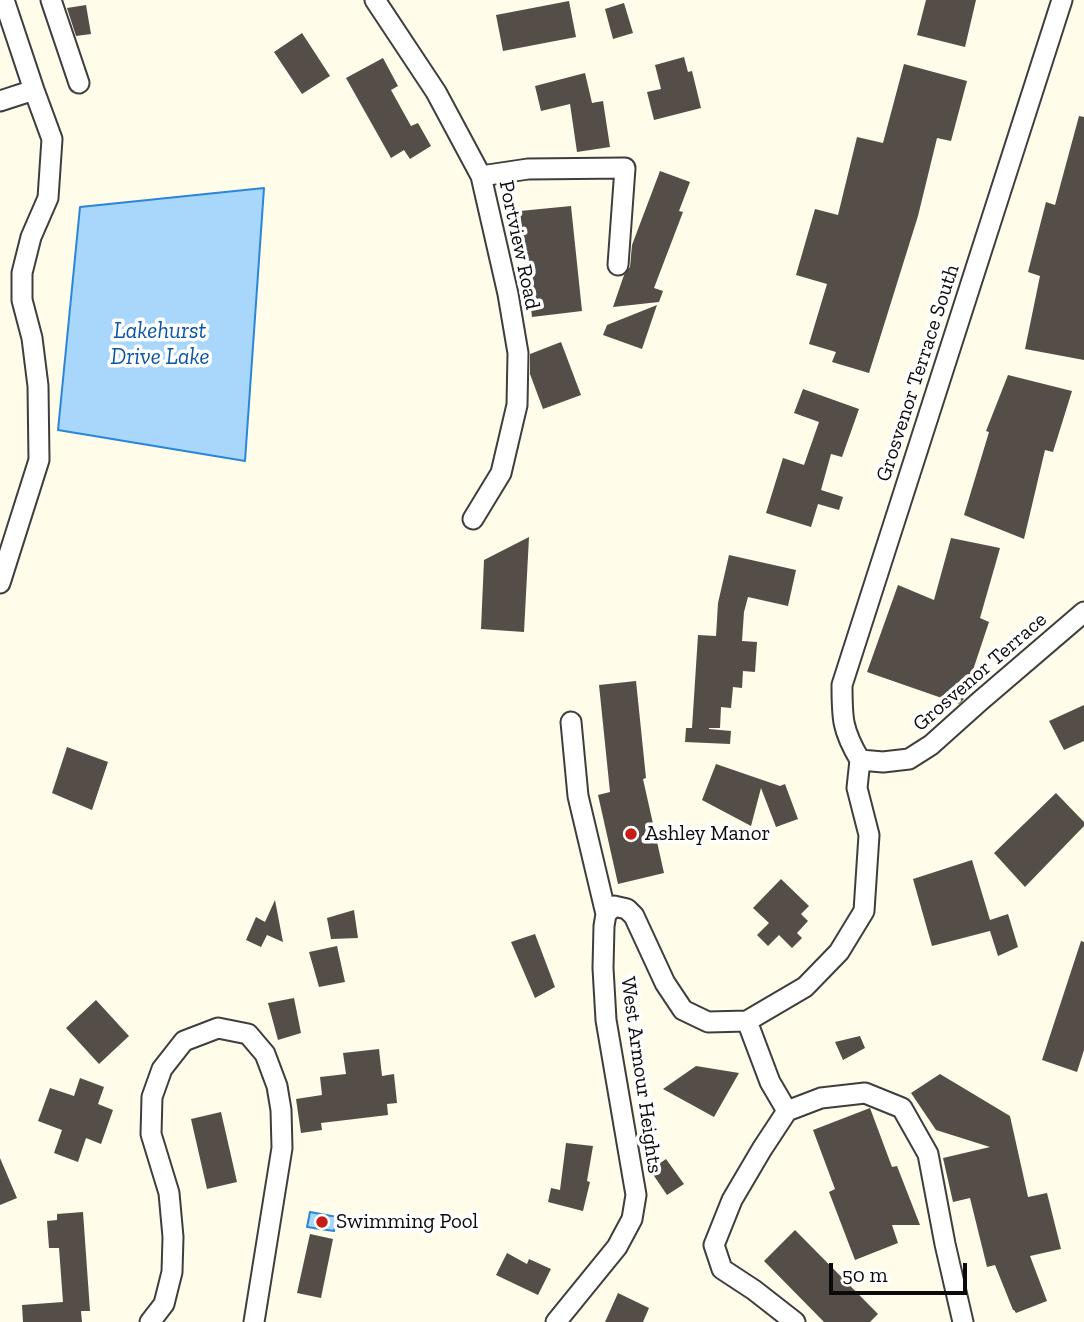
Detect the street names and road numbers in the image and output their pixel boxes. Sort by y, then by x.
street label: Portview Road [493,178,545,312]
street label: Grosvenor Terrace South [871,261,965,485]
street label: Grosvenor Terrace [908,607,1052,737]
street label: West Armour Heights [615,975,667,1175]

